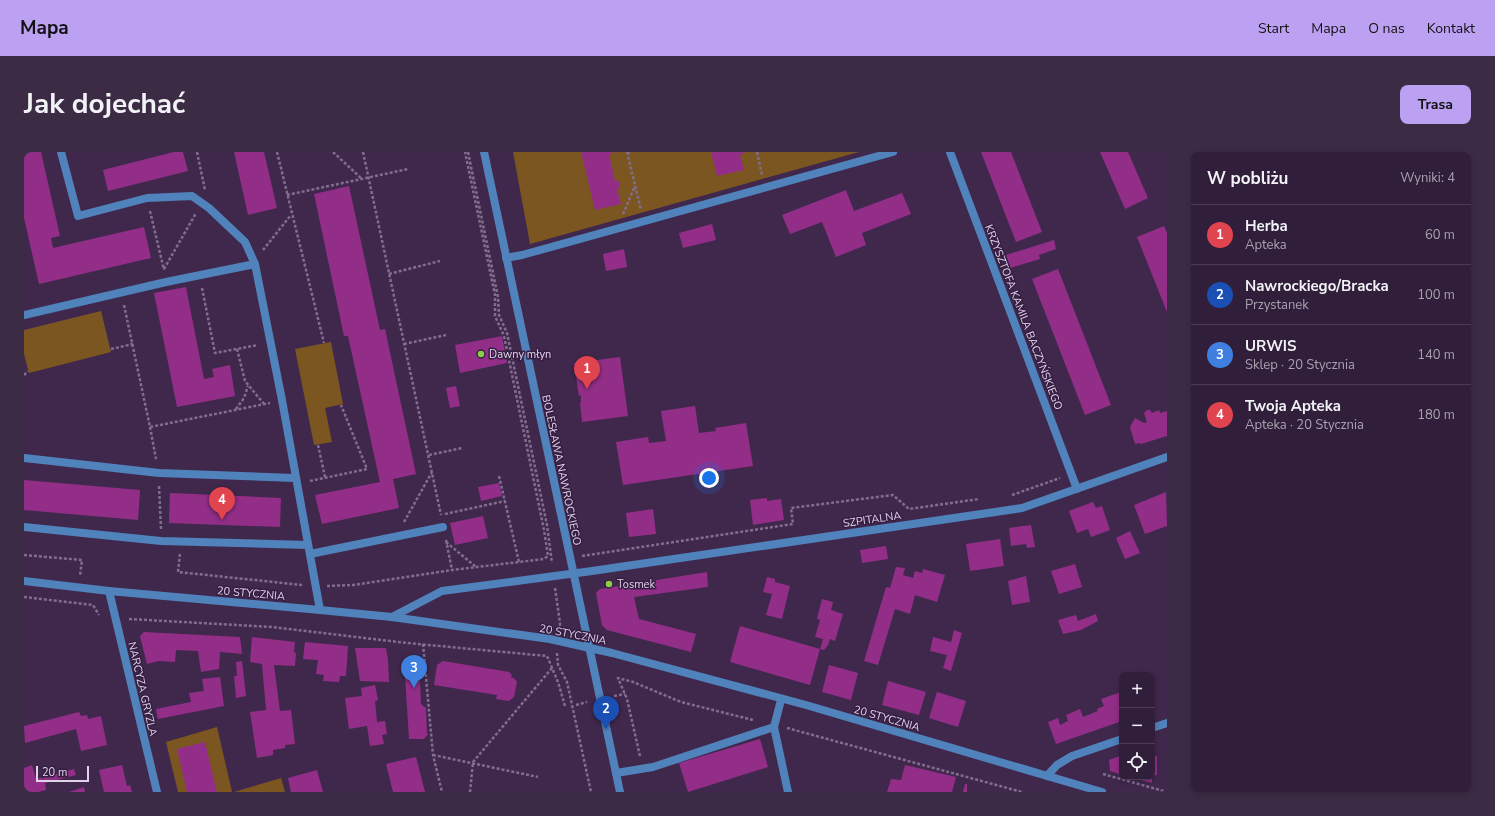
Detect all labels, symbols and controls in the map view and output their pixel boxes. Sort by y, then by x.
text: Mapa [20,15,69,41]
text: Start [1258,19,1289,38]
text: Mapa [1311,19,1346,38]
text: O nas [1368,19,1405,38]
text: Kontakt [1427,19,1475,38]
text: Jak dojechać [24,85,185,123]
button: Trasa [1400,85,1471,124]
text: W pobliżu [1207,167,1288,190]
text: Wyniki: 4 [1400,169,1455,187]
text: Herba [1245,216,1288,236]
street label: KRZYSZTOFA KAMILA BACZYŃSKIEGO [981,222,1067,412]
text: 1 [1216,226,1224,244]
text: 60 m [1425,226,1455,244]
text: Apteka [1245,236,1287,254]
text: Nawrockiego/Bracka [1245,276,1389,296]
text: 2 [1216,286,1224,304]
text: 100 m [1417,286,1455,304]
text: Przystanek [1245,296,1309,314]
text: URWIS [1245,336,1297,356]
text: 3 [1216,346,1224,364]
text: 140 m [1417,346,1455,364]
place label: Dawny młyn [489,347,551,362]
marker: Dawny młyn [476,349,486,359]
pin: 1 [574,356,600,389]
text: Sklep · 20 Stycznia [1245,356,1355,374]
street label: BOLESŁAWA NAWROCKIEGO [538,393,585,547]
text: Twoja Apteka [1245,396,1341,416]
text: 4 [1216,406,1224,424]
text: 180 m [1417,406,1455,424]
text: Apteka · 20 Stycznia [1245,416,1364,434]
your location [699,468,719,488]
pin: 4 [209,487,235,520]
street label: SZPITALNA [842,508,902,531]
place label: Tosmek [617,577,655,592]
marker: Tosmek [604,579,614,589]
street label: 20 STYCZNIA [216,583,286,604]
street label: 20 STYCZNIA [538,621,608,648]
street label: NARCYZA GRYZLA [124,640,161,738]
pin: 3 [401,655,427,688]
map controls [1119,672,1155,780]
button: + [1119,672,1155,708]
pin: 2 [593,696,619,729]
street label: 20 STYCZNIA [852,702,922,735]
button: − [1119,708,1155,744]
button: locate [1119,744,1155,780]
scale bar [36,764,89,783]
text: 20 m [42,765,67,780]

